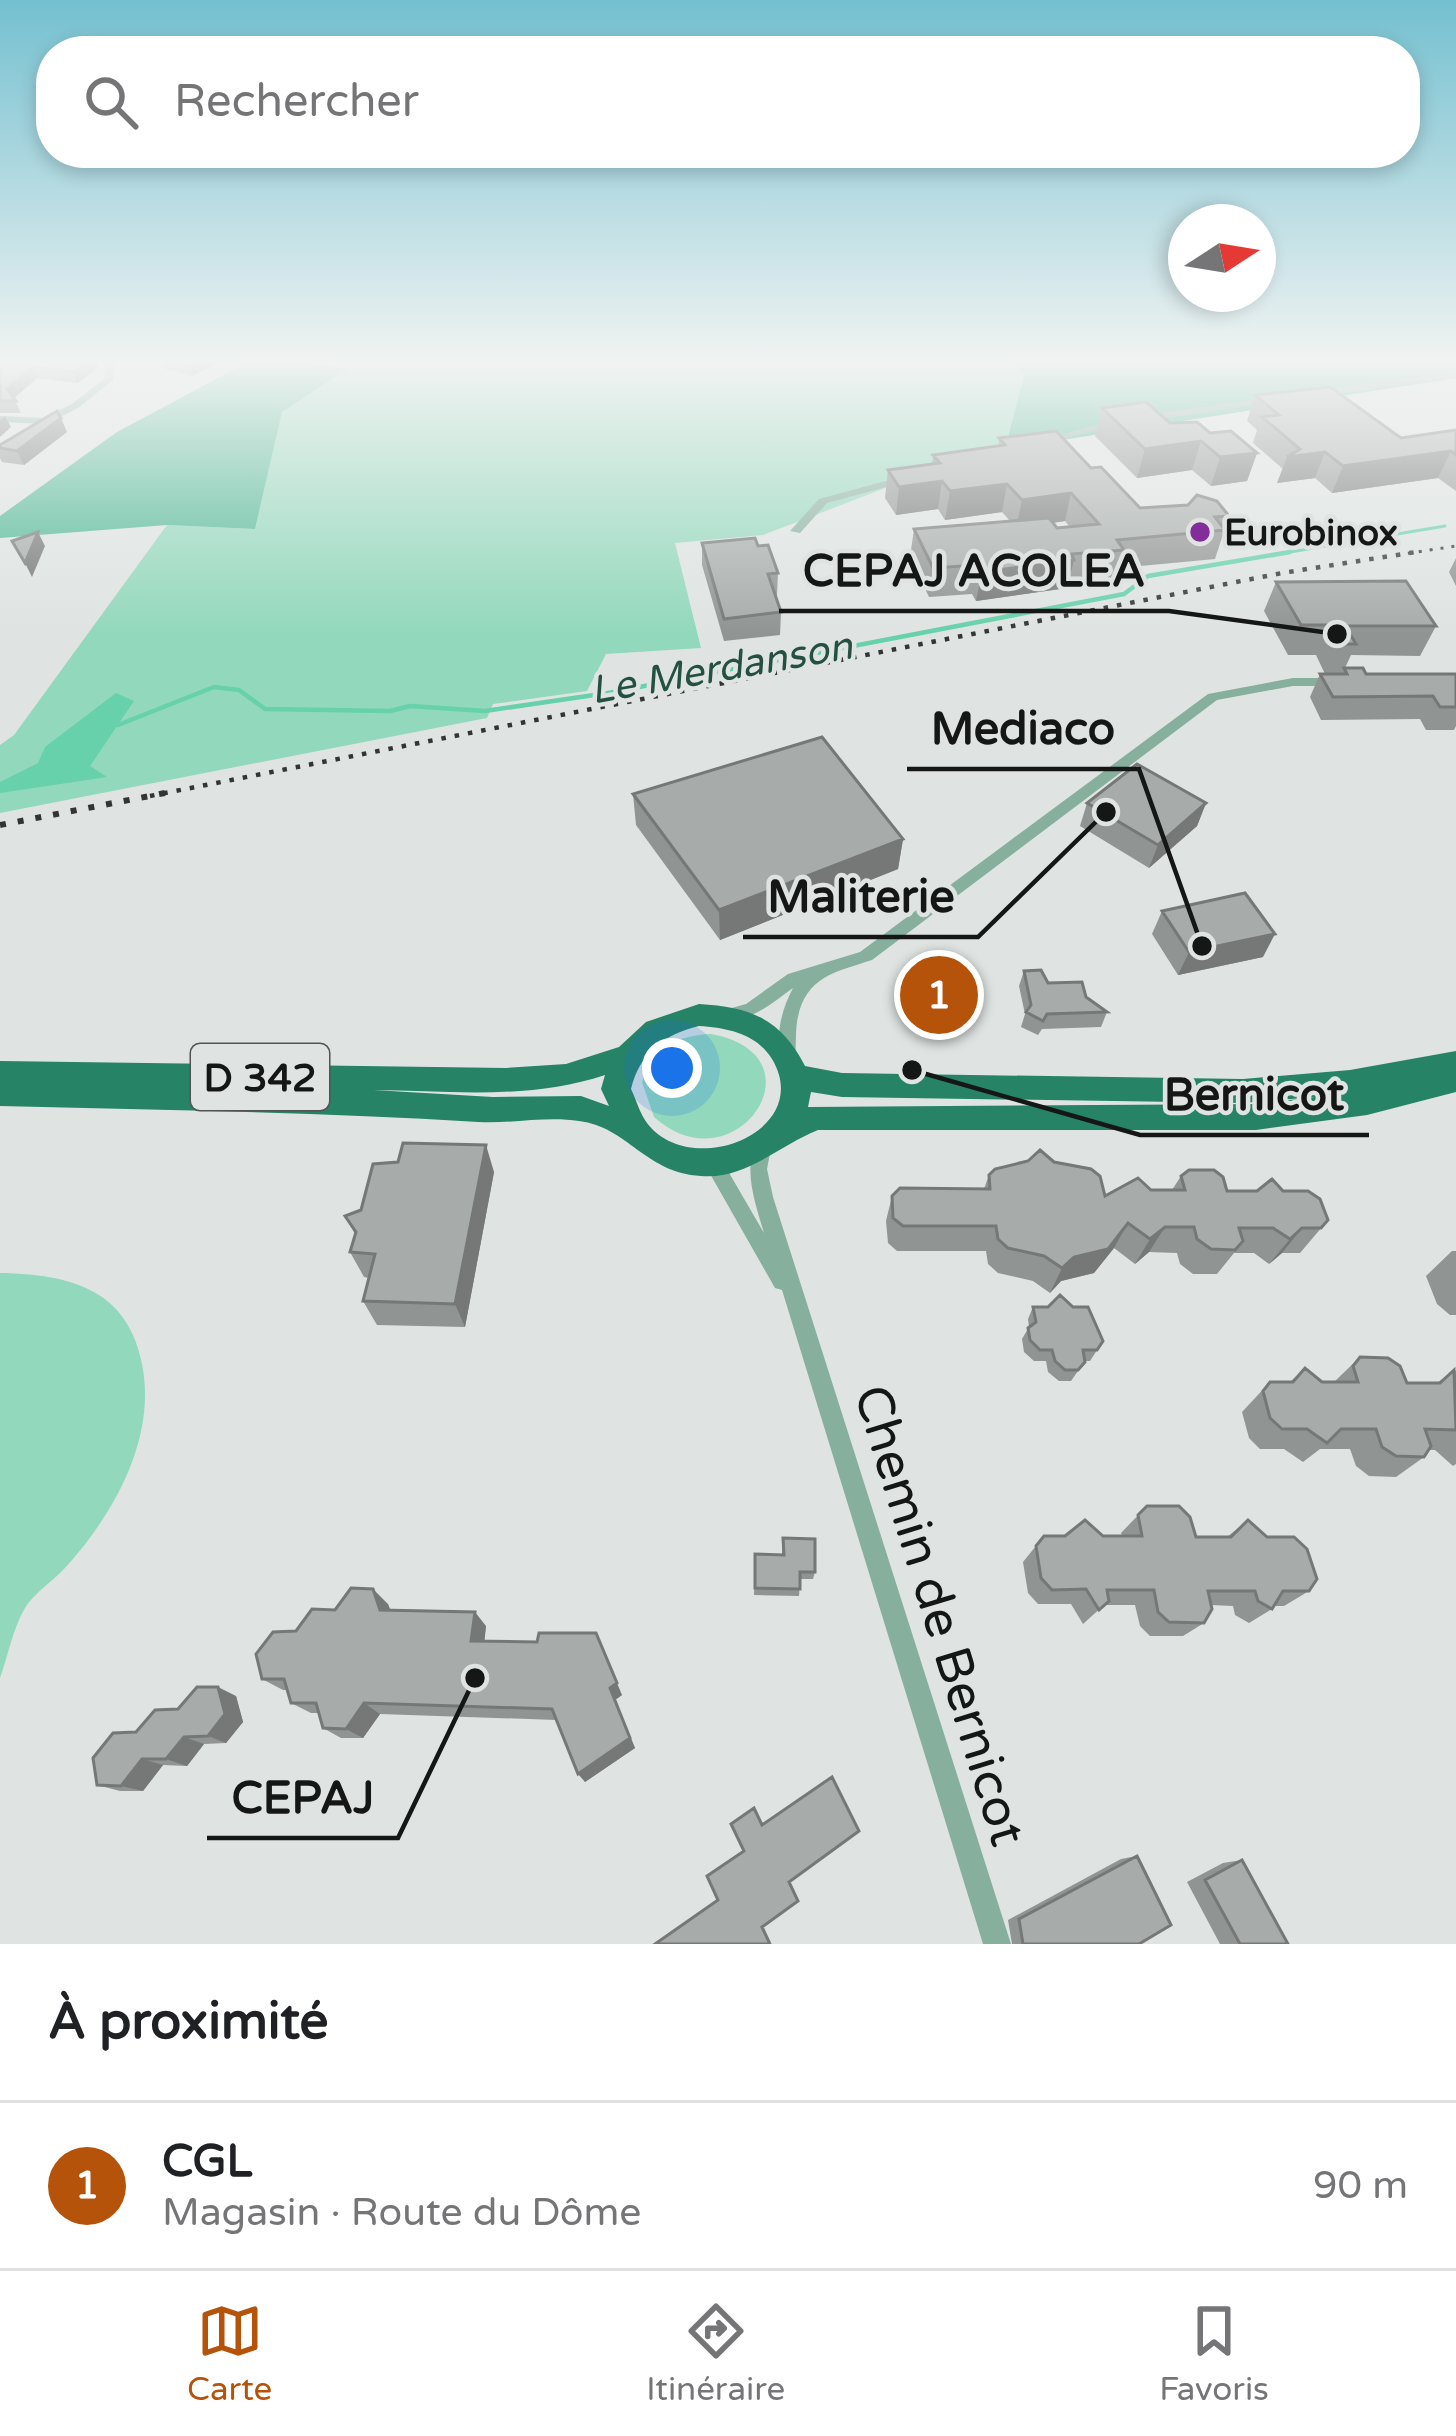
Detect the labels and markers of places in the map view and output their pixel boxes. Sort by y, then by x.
place label: Eurobinox [1224,512,1398,555]
marker: Eurobinox [1187,519,1213,545]
callout: CEPAJ ACOLEA [779,530,1169,611]
callout: Mediaco [907,688,1139,769]
callout: Maliterie [743,856,978,937]
pin: 1 [900,950,978,1040]
callout: Bernicot [1140,1054,1369,1135]
callout: CEPAJ [207,1757,398,1838]

